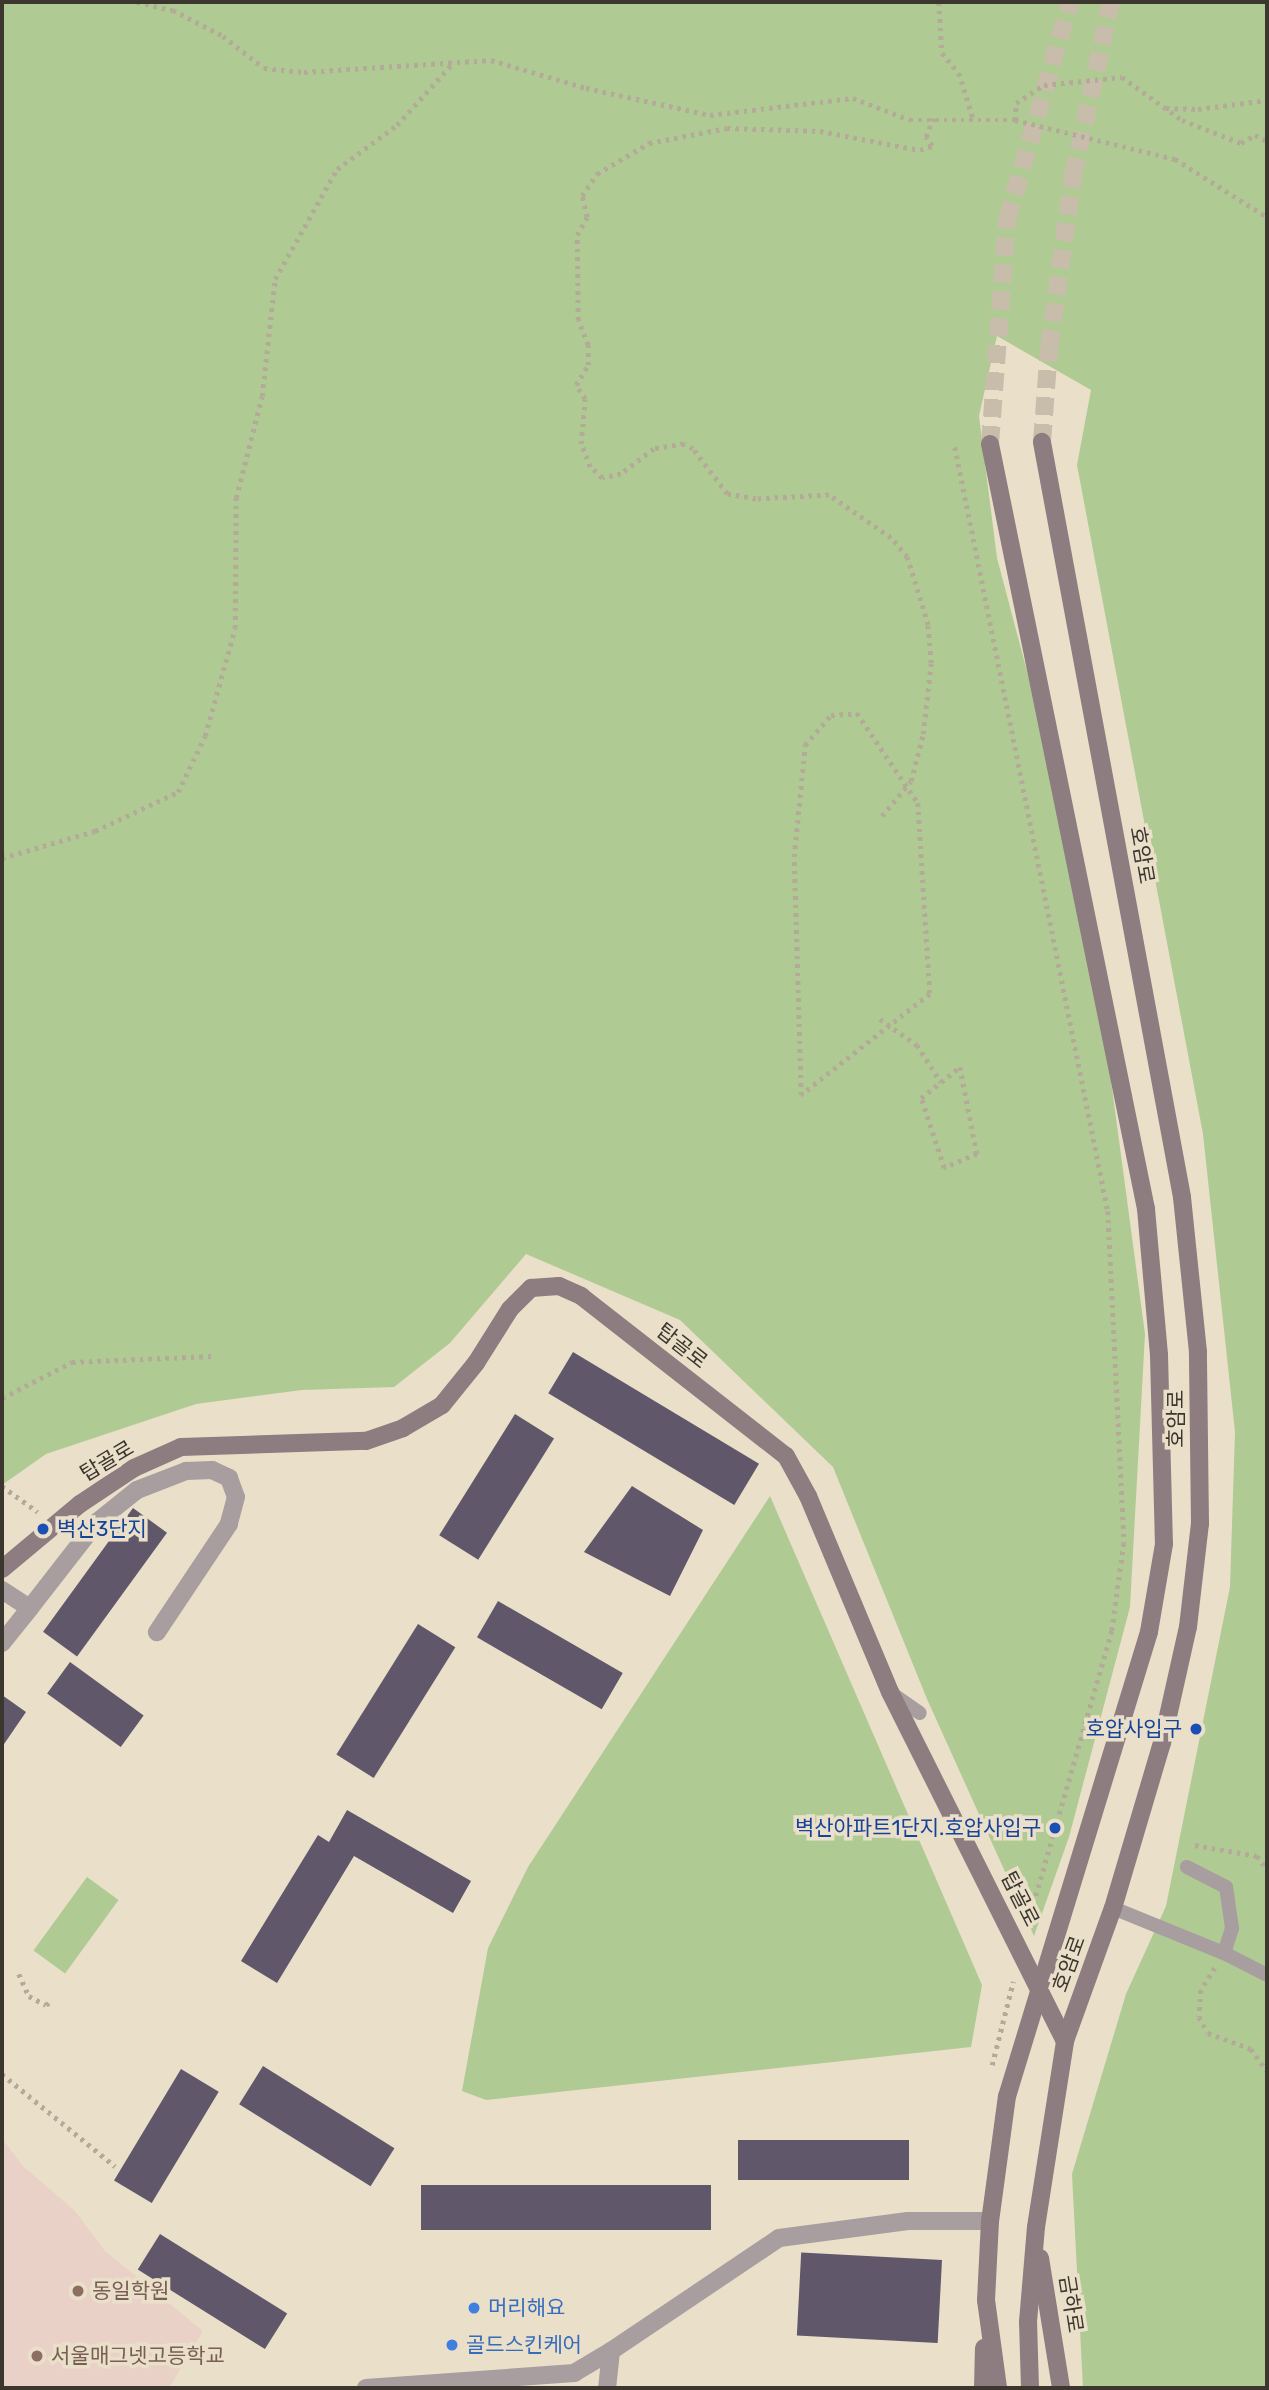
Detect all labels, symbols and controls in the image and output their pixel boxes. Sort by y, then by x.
street label: 호암로 [1125,824,1159,886]
street label: 탑골로 [651,1318,713,1374]
street label: 호암로 [1163,1390,1189,1448]
street label: 탑골로 [76,1435,138,1487]
place label: 벽산3단지 [57,1516,147,1542]
marker: 벽산3단지 [35,1521,51,1537]
place label: 호압사입구 [1085,1716,1182,1742]
marker: 호압사입구 [1188,1721,1204,1737]
place label: 벽산아파트1단지.호압사입구 [795,1815,1041,1841]
marker: 벽산아파트1단지.호압사입구 [1047,1820,1063,1836]
street label: 탑골로 [996,1867,1044,1931]
street label: 호암로 [1047,1932,1091,1996]
street label: 금하로 [1054,2273,1088,2335]
place label: 동일학원 [92,2278,169,2304]
marker: 동일학원 [70,2283,86,2299]
place label: 머리해요 [488,2295,565,2321]
marker: 머리해요 [466,2300,482,2316]
place label: 골드스킨케어 [466,2332,582,2358]
marker: 골드스킨케어 [444,2337,460,2353]
place label: 서울매그넷고등학교 [51,2343,225,2369]
marker: 서울매그넷고등학교 [29,2348,45,2364]

